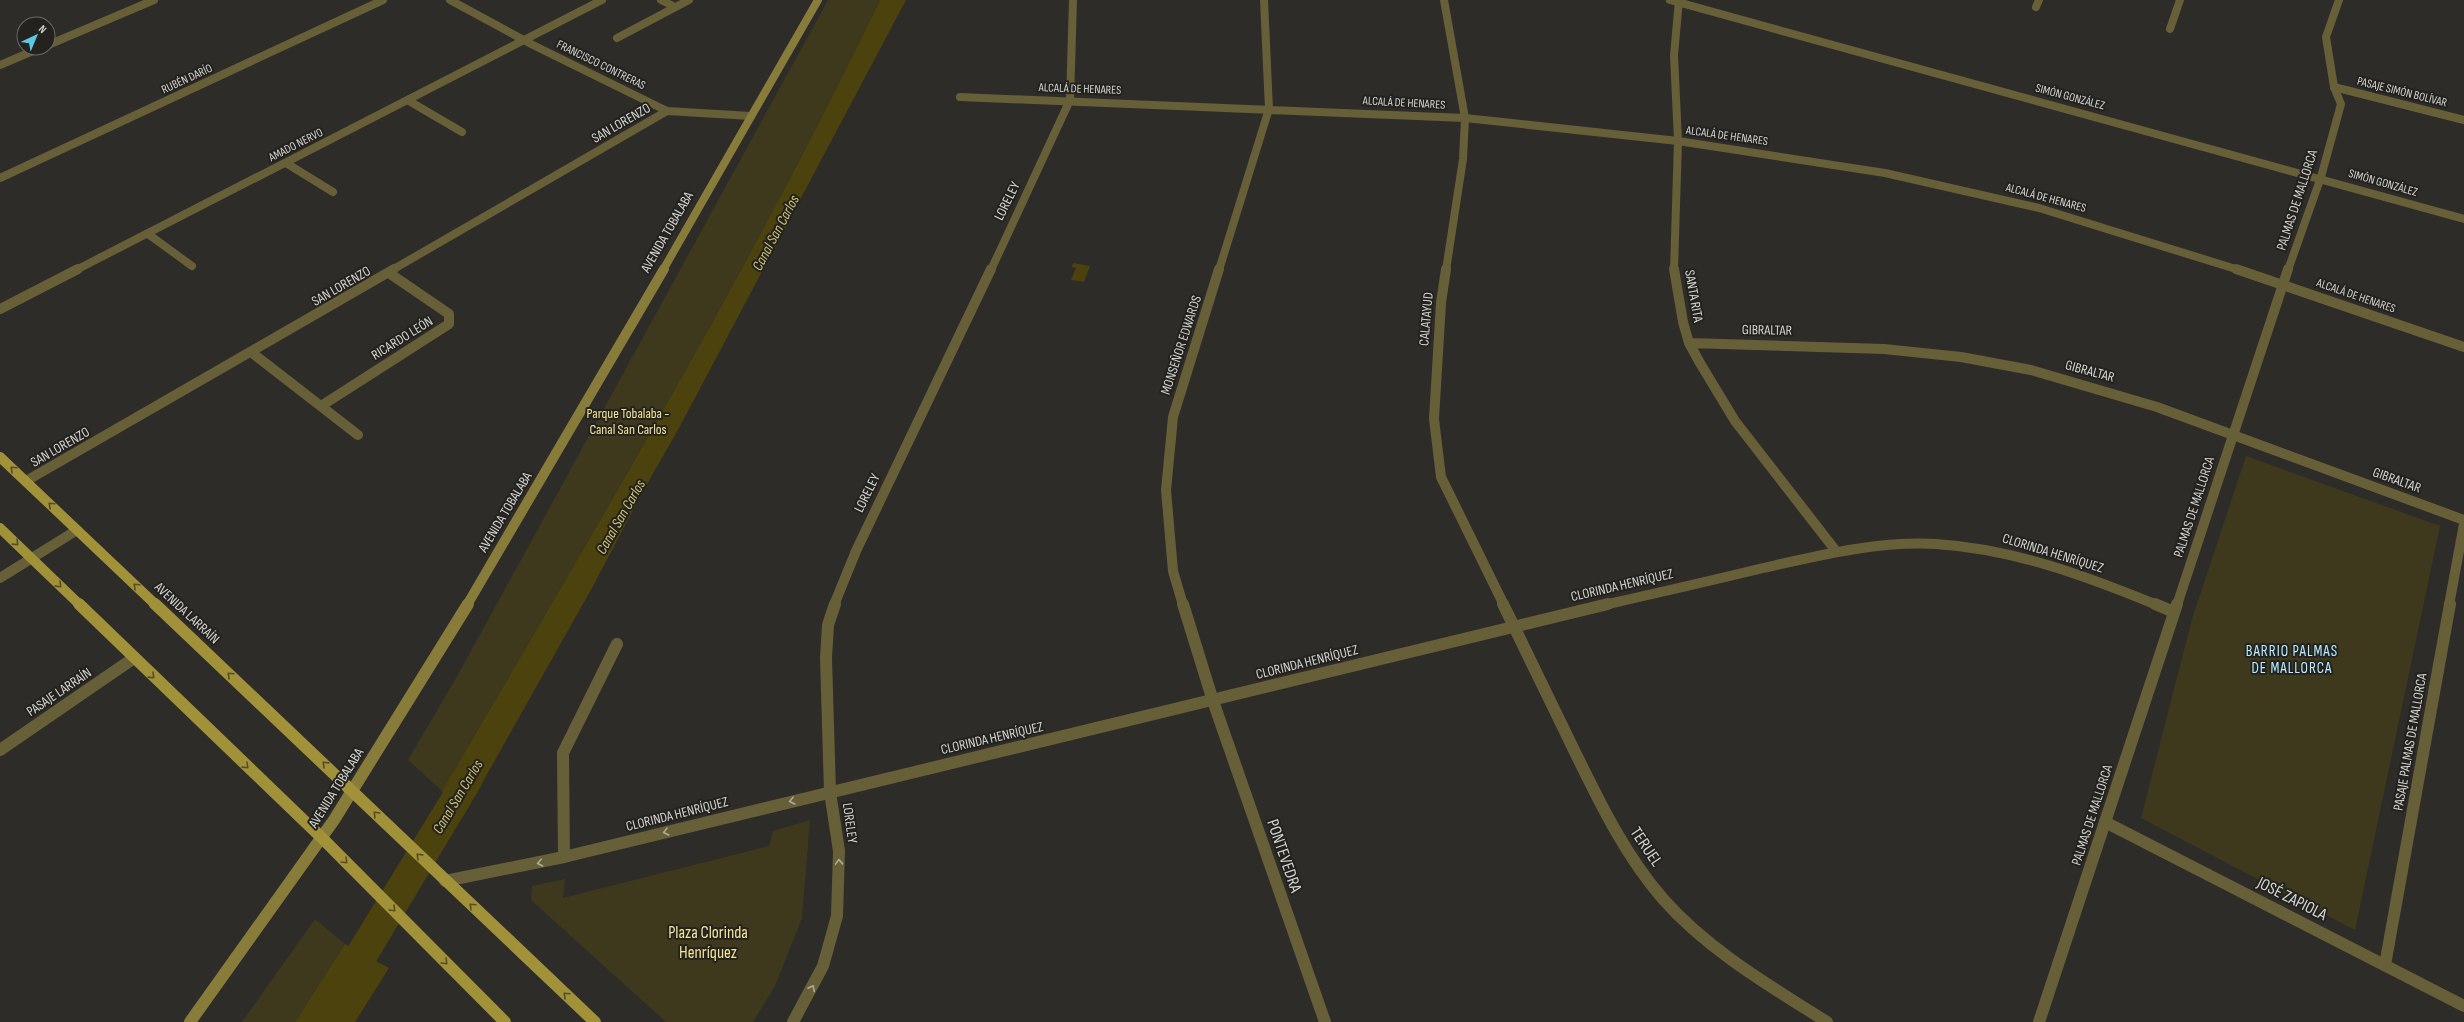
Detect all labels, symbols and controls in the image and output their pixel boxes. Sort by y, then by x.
north arrow [16,16,56,56]
text: N [36,22,49,36]
street label: FRANCISCO CONTRERAS [554,37,648,93]
street label: RUBÉN DARÍO [159,61,215,97]
street label: PASAJE SIMÓN BOLÍVAR [2355,74,2449,111]
street label: ALCALÁ DE HENARES [1037,80,1122,98]
street label: SIMÓN GONZÁLEZ [2034,81,2106,113]
street label: ALCALÁ DE HENARES [1361,93,1446,113]
street label: SAN LORENZO [589,99,654,147]
street label: ALCALÁ DE HENARES [1684,123,1769,149]
street label: AMADO NERVO [265,125,326,166]
street label: PALMAS DE MALLORCA [2273,147,2322,252]
street label: SIMÓN GONZÁLEZ [2347,166,2419,200]
street label: LORELEY [990,179,1024,223]
street label: ALCALÁ DE HENARES [2003,180,2088,216]
street label: AVENIDA TOBALABA [636,188,698,276]
water label: Canal San Carlos [748,191,804,274]
street label: SAN LORENZO [309,262,374,310]
street label: SANTA RITA [1681,268,1707,324]
street label: ALCALÁ DE HENARES [2314,275,2398,317]
street label: CALATAYUD [1415,291,1437,346]
street label: MONSEÑOR EDWARDS [1157,293,1205,397]
street label: RICARDO LEÓN [368,312,436,364]
street label: GIBRALTAR [1742,321,1793,339]
street label: GIBRALTAR [2064,356,2117,386]
park label: Parque Tobalaba - Canal San Carlos [587,405,669,438]
street label: SAN LORENZO [28,423,93,471]
street label: PALMAS DE MALLORCA [2170,454,2219,559]
street label: GIBRALTAR [2370,463,2424,497]
one-way arrow [10,466,18,474]
street label: AVENIDA TOBALABA [474,468,536,556]
street label: LORELEY [850,471,884,515]
water label: Canal San Carlos [592,476,650,558]
one-way arrow [48,503,56,510]
street label: CLORINDA HENRÍQUEZ [2000,530,2106,576]
one-way arrow [11,538,19,546]
street label: CLORINDA HENRÍQUEZ [1569,565,1675,605]
street label: AVENIDA LARRAÍN [150,578,223,647]
one-way arrow [54,581,62,588]
one-way arrow [133,583,141,590]
street label: CLORINDA HENRÍQUEZ [1254,641,1360,683]
district label: BARRIO PALMAS DE MALLORCA [2246,642,2338,678]
street label: PASAJE LARRAÍN [23,664,95,720]
one-way arrow [147,671,155,679]
street label: PASAJE PALMAS DE MALLORCA [2390,671,2431,812]
one-way arrow [227,672,235,680]
street label: CLORINDA HENRÍQUEZ [939,718,1045,758]
street label: AVENIDA TOBALABA [304,744,368,832]
water label: Canal San Carlos [428,756,488,837]
one-way arrow [241,761,249,769]
one-way arrow [322,761,330,769]
street label: PALMAS DE MALLORCA [2068,762,2117,867]
street label: CLORINDA HENRÍQUEZ [624,793,730,835]
one-way arrow [789,796,796,804]
street label: LORELEY [839,802,861,845]
one-way arrow [373,811,381,819]
street label: PONTEVEDRA [1262,817,1306,896]
street label: TERUEL [1626,823,1666,871]
one-way arrow [663,827,670,836]
one-way arrow [416,853,424,861]
one-way arrow [340,856,348,864]
one-way arrow [537,858,543,866]
one-way arrow [835,859,843,865]
street label: JOSÉ ZAPIOLA [2253,872,2331,925]
one-way arrow [388,904,396,912]
one-way arrow [469,904,476,911]
park label: Plaza Clorinda Henríquez [668,923,748,963]
one-way arrow [440,957,448,965]
one-way arrow [807,984,815,992]
one-way arrow [563,992,571,1000]

